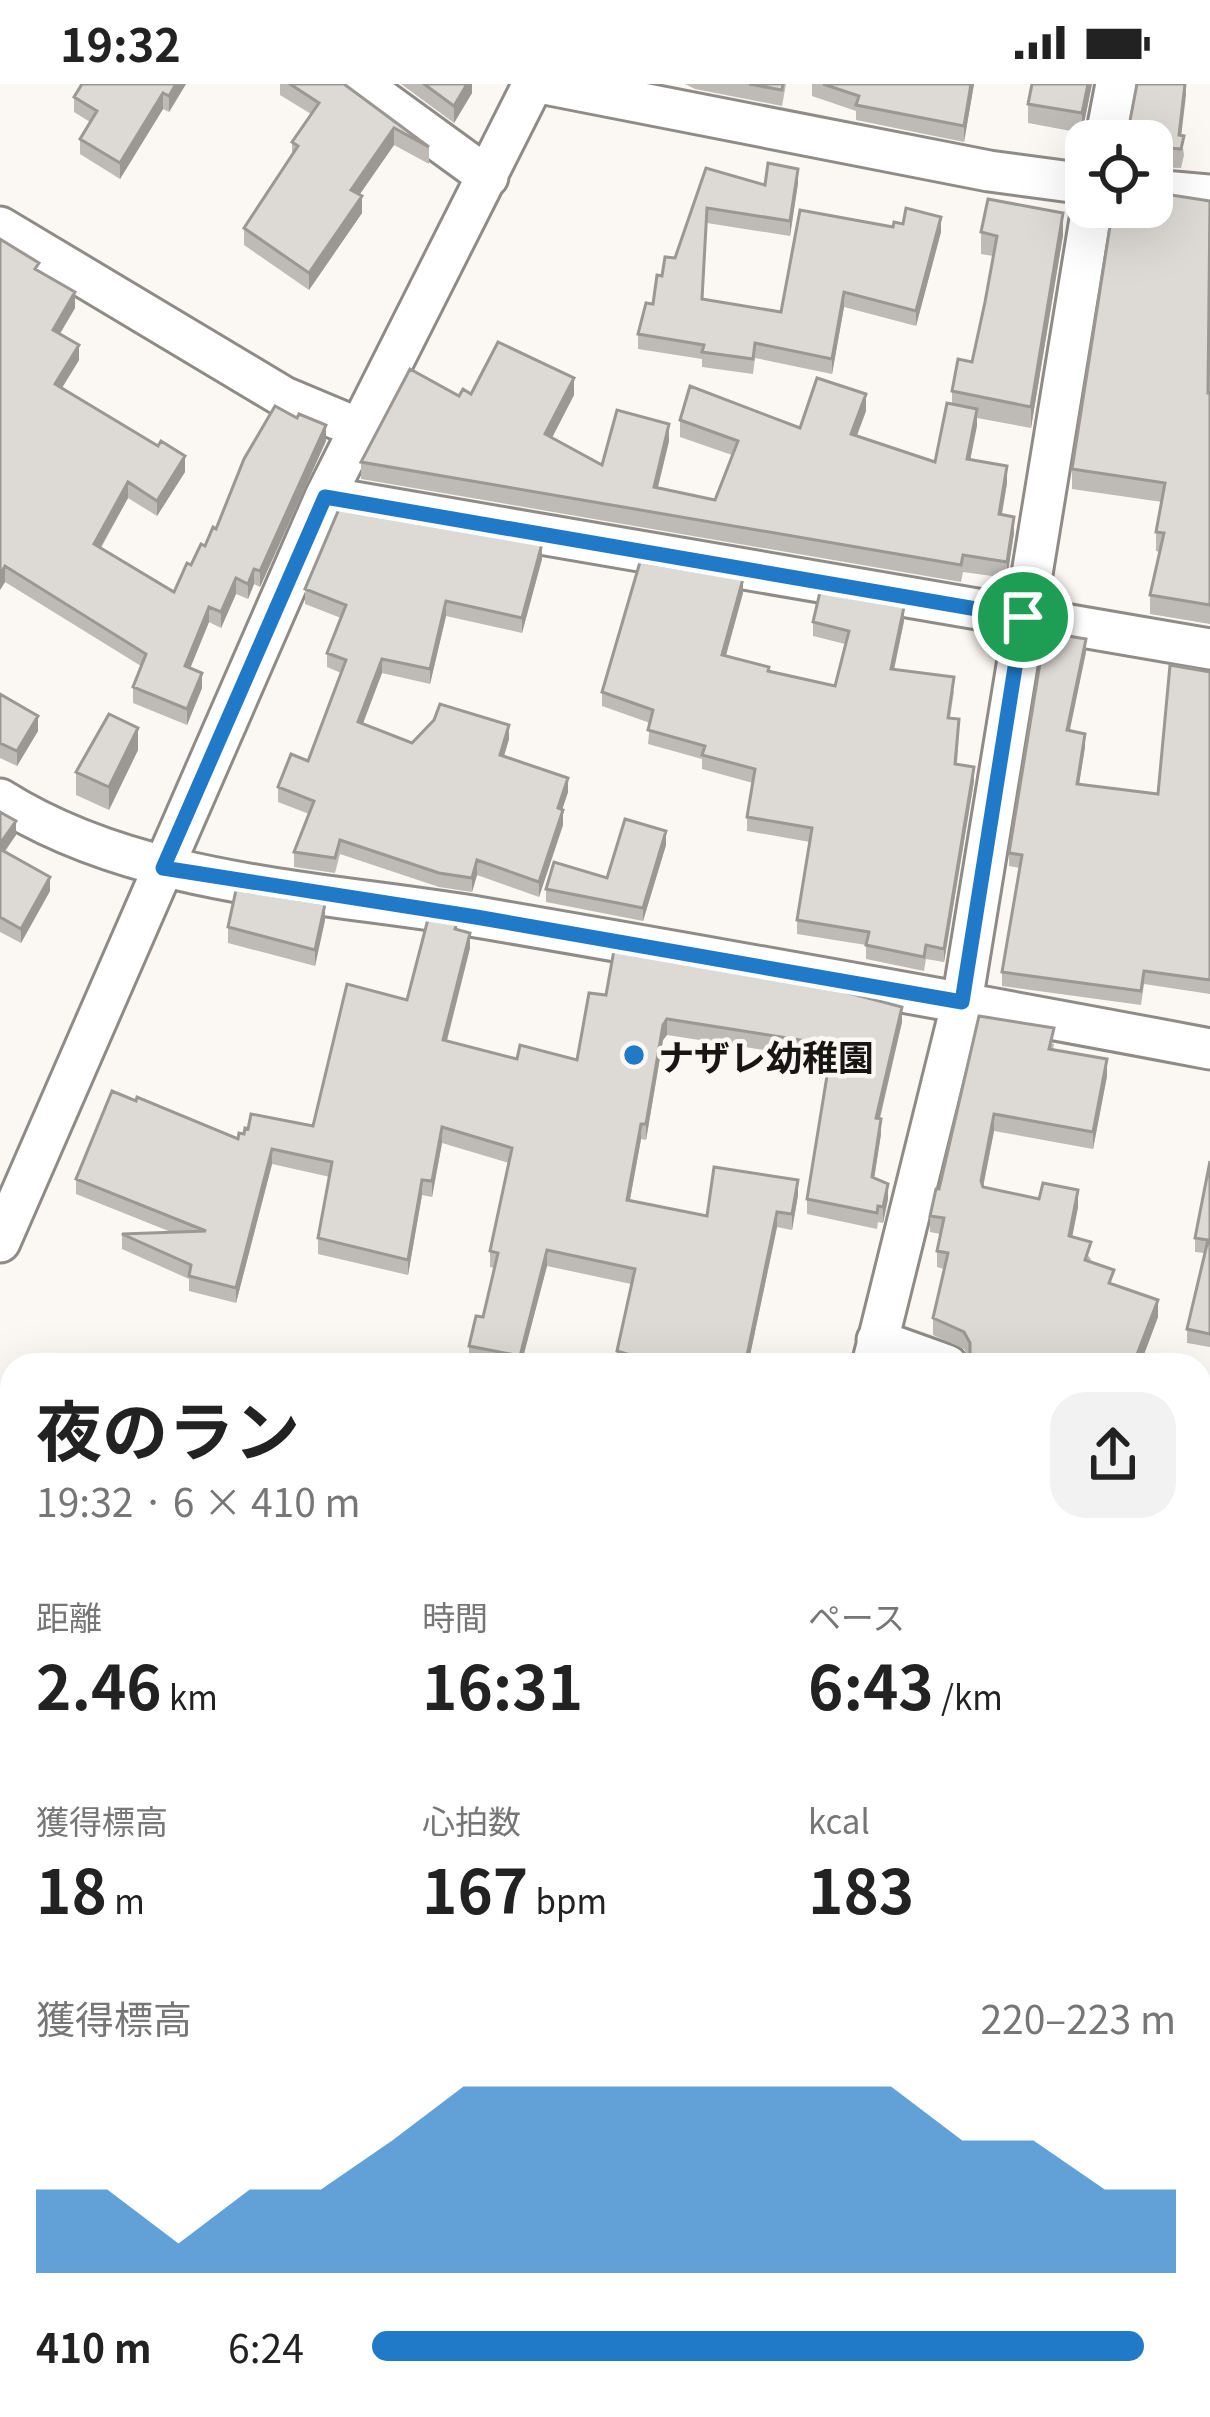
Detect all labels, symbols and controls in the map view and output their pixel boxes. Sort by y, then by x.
text: 19:32 [60,10,181,75]
map controls [1065,120,1173,228]
button: locate [1065,120,1173,228]
pin [972,566,1074,668]
icon: arrive [990,584,1056,650]
place label: ナザレ幼稚園 [658,1029,874,1081]
marker: ナザレ幼稚園 [621,1042,647,1068]
text: 夜のラン [36,1379,300,1475]
button: share [1050,1392,1176,1518]
text: 19:32 · 6 × 410 m [36,1472,361,1528]
text: 距離 [36,1592,102,1640]
text: 時間 [422,1592,488,1640]
text: ペース [808,1592,905,1640]
text: 2.46 [36,1640,162,1727]
text: 16:31 [422,1640,583,1727]
text: 6:43 [808,1640,934,1727]
text: km [162,1672,218,1720]
text: /km [934,1672,1003,1720]
text: 獲得標高 [36,1796,168,1844]
text: 心拍数 [422,1796,521,1844]
text: kcal [808,1796,870,1844]
text: 18 [36,1844,107,1931]
text: 167 [422,1844,528,1931]
text: 183 [808,1844,914,1931]
text: m [107,1876,145,1924]
text: bpm [528,1876,607,1924]
text: 獲得標高 [36,1989,192,2045]
text: 220–223 m [980,1989,1176,2045]
text: 410 m [36,2318,151,2374]
text: 6:24 [228,2318,304,2374]

